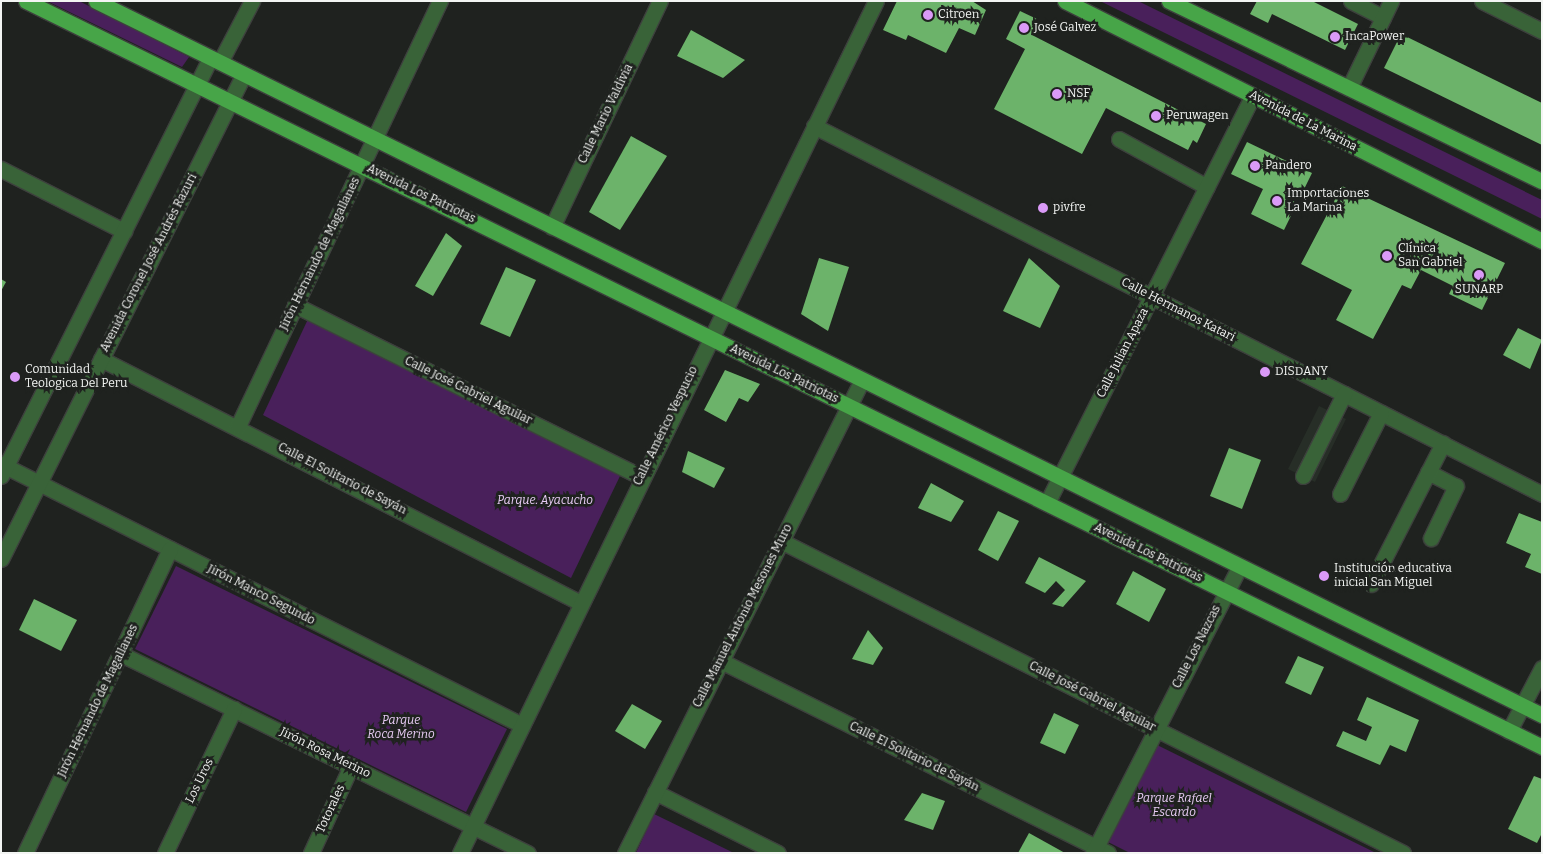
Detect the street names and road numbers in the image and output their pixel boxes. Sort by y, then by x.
street label: Calle Mario Valdivia [576,62,636,166]
street label: Avenida de La Marina [1247,88,1359,154]
street label: Avenida Los Patriotas [364,161,478,227]
street label: Avenida Coronel José Andrés Razuri [98,171,200,355]
street label: Jirón Hernando de Magallanes [277,175,363,333]
street label: Calle Hermanos Katari [1119,275,1237,345]
street label: Calle Julian Apaza [1094,306,1152,400]
street label: Avenida Los Patriotas [727,341,841,407]
street label: Calle José Gabriel Aguilar [402,354,534,428]
street label: Calle Américo Vespucio [631,364,701,488]
street label: Calle El Solitario de Sayán [275,440,409,518]
street label: Avenida Los Patriotas [1091,520,1205,586]
street label: Calle Manuel Antonio Mesones Muro [690,522,796,710]
street label: Jirón Manco Segundo [205,562,317,628]
street label: Calle Los Nazcas [1170,603,1224,691]
street label: Jirón Hernando de Magallanes [55,622,141,780]
street label: Calle José Gabriel Aguilar [1026,659,1158,735]
street label: Calle El Solitario de Sayán [847,719,981,795]
street label: Jirón Rosa Merino [277,725,373,781]
street label: Los Uros [183,756,217,806]
street label: Totorales [314,783,348,835]

